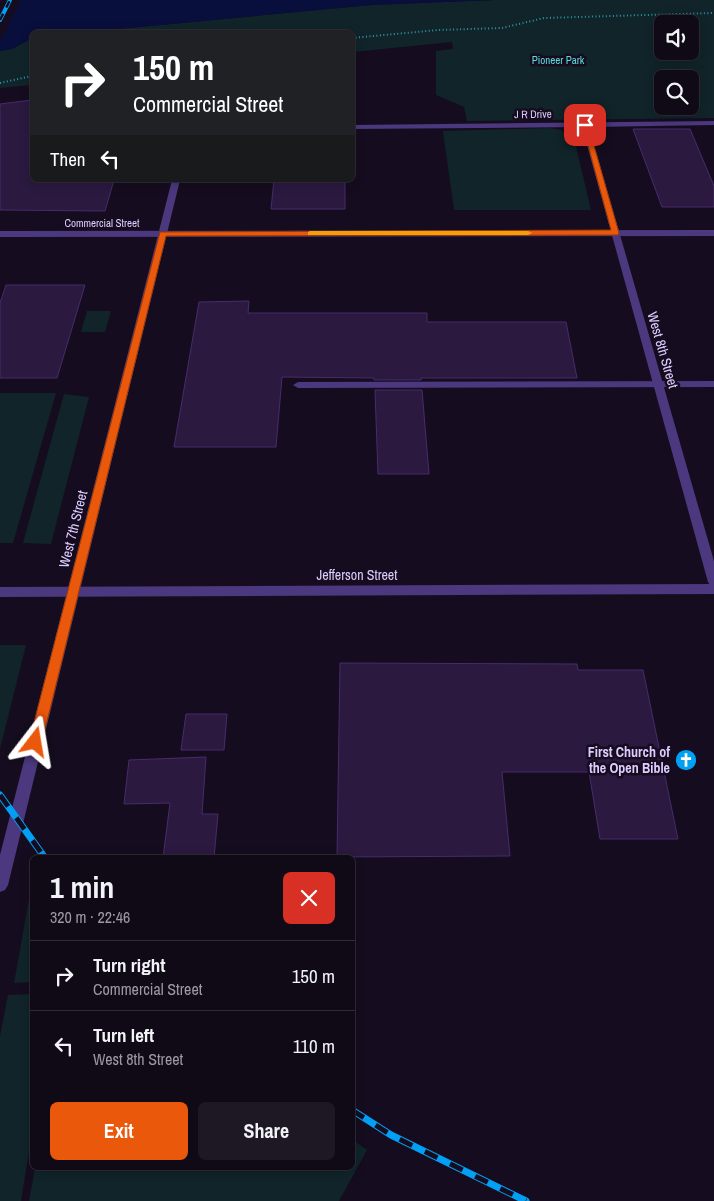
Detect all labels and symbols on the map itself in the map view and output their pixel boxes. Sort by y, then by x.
park label: Pioneer Park [532,53,585,67]
pin [564,104,606,146]
street label: J R Drive [514,107,552,121]
street label: Commercial Street [64,216,140,230]
street label: West 8th Street [643,310,683,390]
street label: West 7th Street [55,489,91,569]
street label: Jefferson Street [317,566,397,584]
position arrow [8,715,60,767]
place label: First Church of the Open Bible [588,743,670,777]
church icon: First Church of the Open Bible [674,748,698,772]

